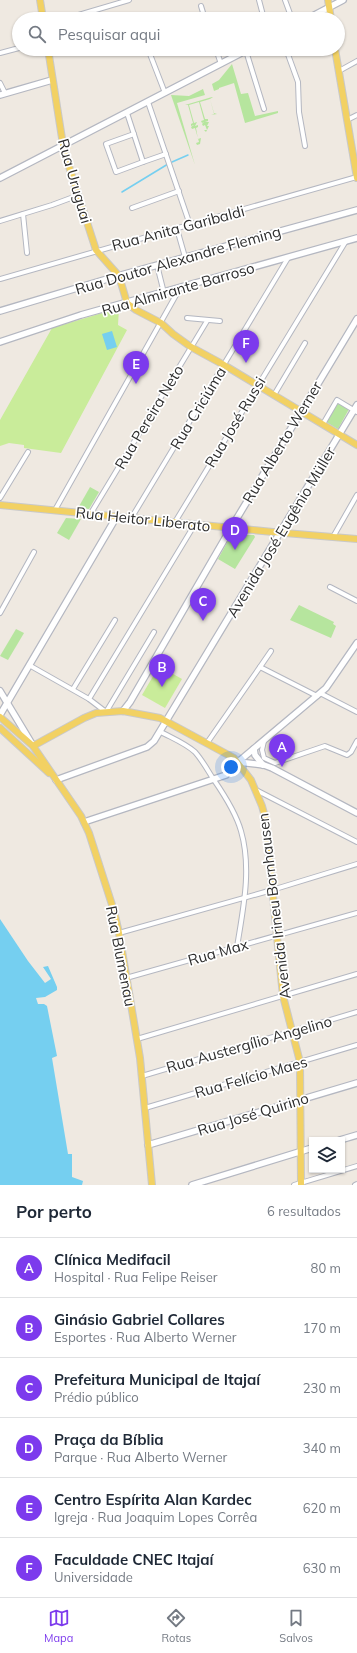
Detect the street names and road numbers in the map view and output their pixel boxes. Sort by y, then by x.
street label: Rua Uruguai [54,136,96,226]
street label: Rua Anita Garibaldi [110,201,246,255]
street label: Rua Doutor Alexandre Fleming [73,221,283,299]
street label: Rua Almirante Barroso [99,258,257,320]
street label: Rua Pereira Neto [110,362,188,472]
street label: Rua Criciúma [166,363,230,453]
street label: Rua José Russi [200,373,270,471]
street label: Rua Alberto Werner [238,377,326,506]
street label: Avenida José Eugênio Müller [222,443,340,621]
street label: Rua Heitor Liberato [75,502,211,536]
street label: Avenida Irineu Bornhausen [253,812,295,1000]
street label: Rua Blumenau [102,904,140,1008]
street label: Rua Max [186,934,250,970]
street label: Rua Austergílio Angelino [164,1011,334,1077]
street label: Rua Felício Maes [192,1052,310,1102]
street label: Rua José Quirino [195,1088,311,1140]

